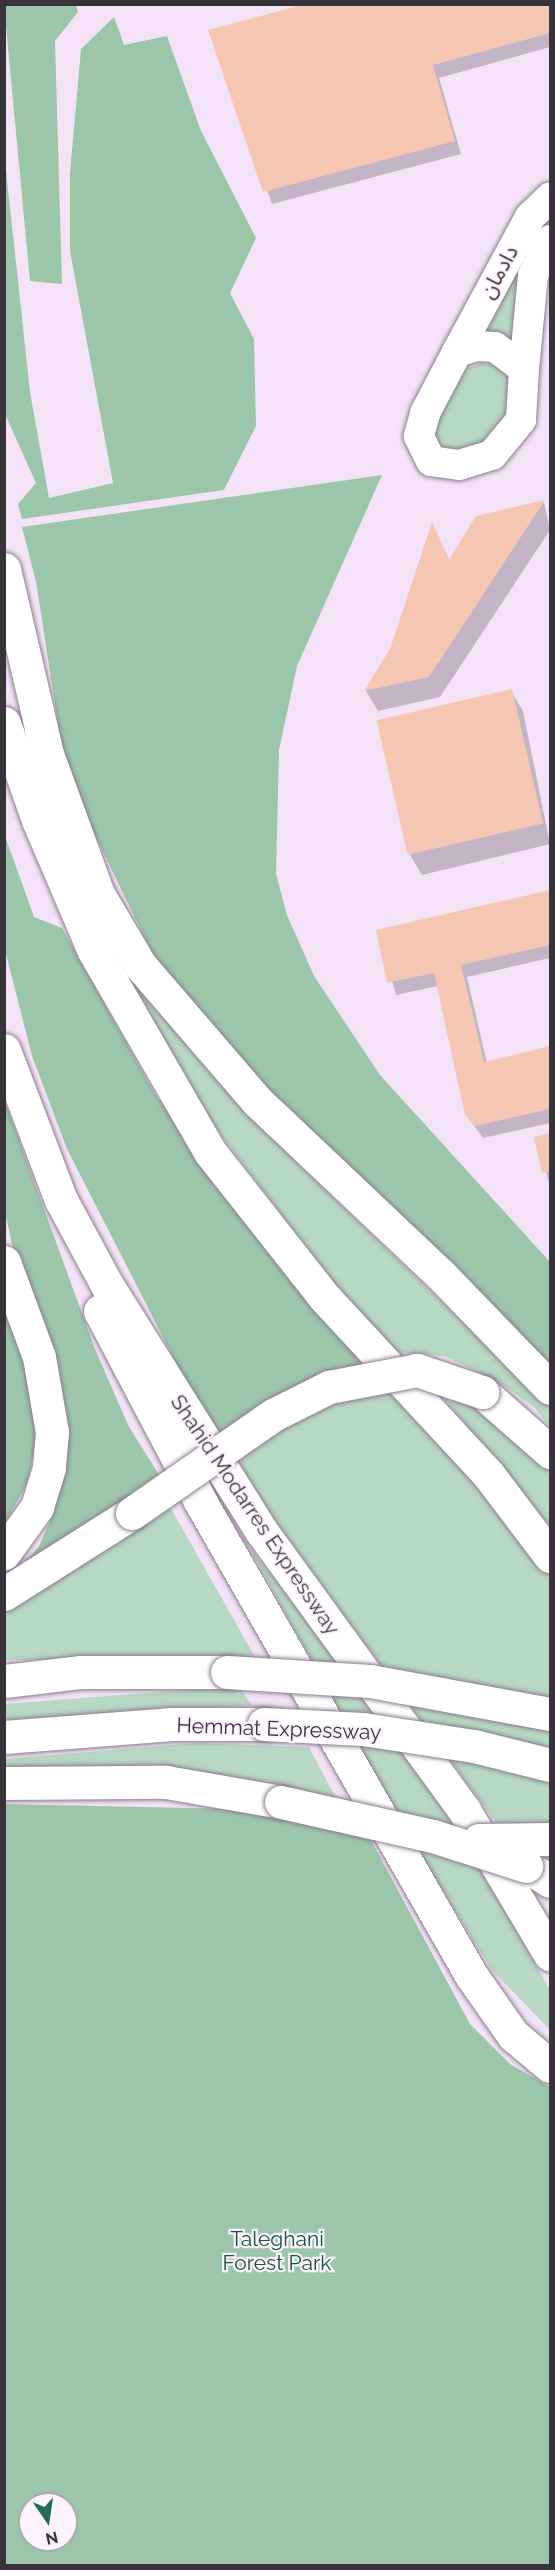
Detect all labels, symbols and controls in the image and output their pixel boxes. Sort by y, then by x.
street label: دادمان [474,241,524,303]
street label: Shahid Modarres Expressway [165,1390,345,1640]
street label: Hemmat Expressway [176,1713,382,1745]
park label: Taleghani Forest Park [223,2226,331,2276]
north arrow [18,2492,78,2552]
text: N [44,2527,60,2549]

